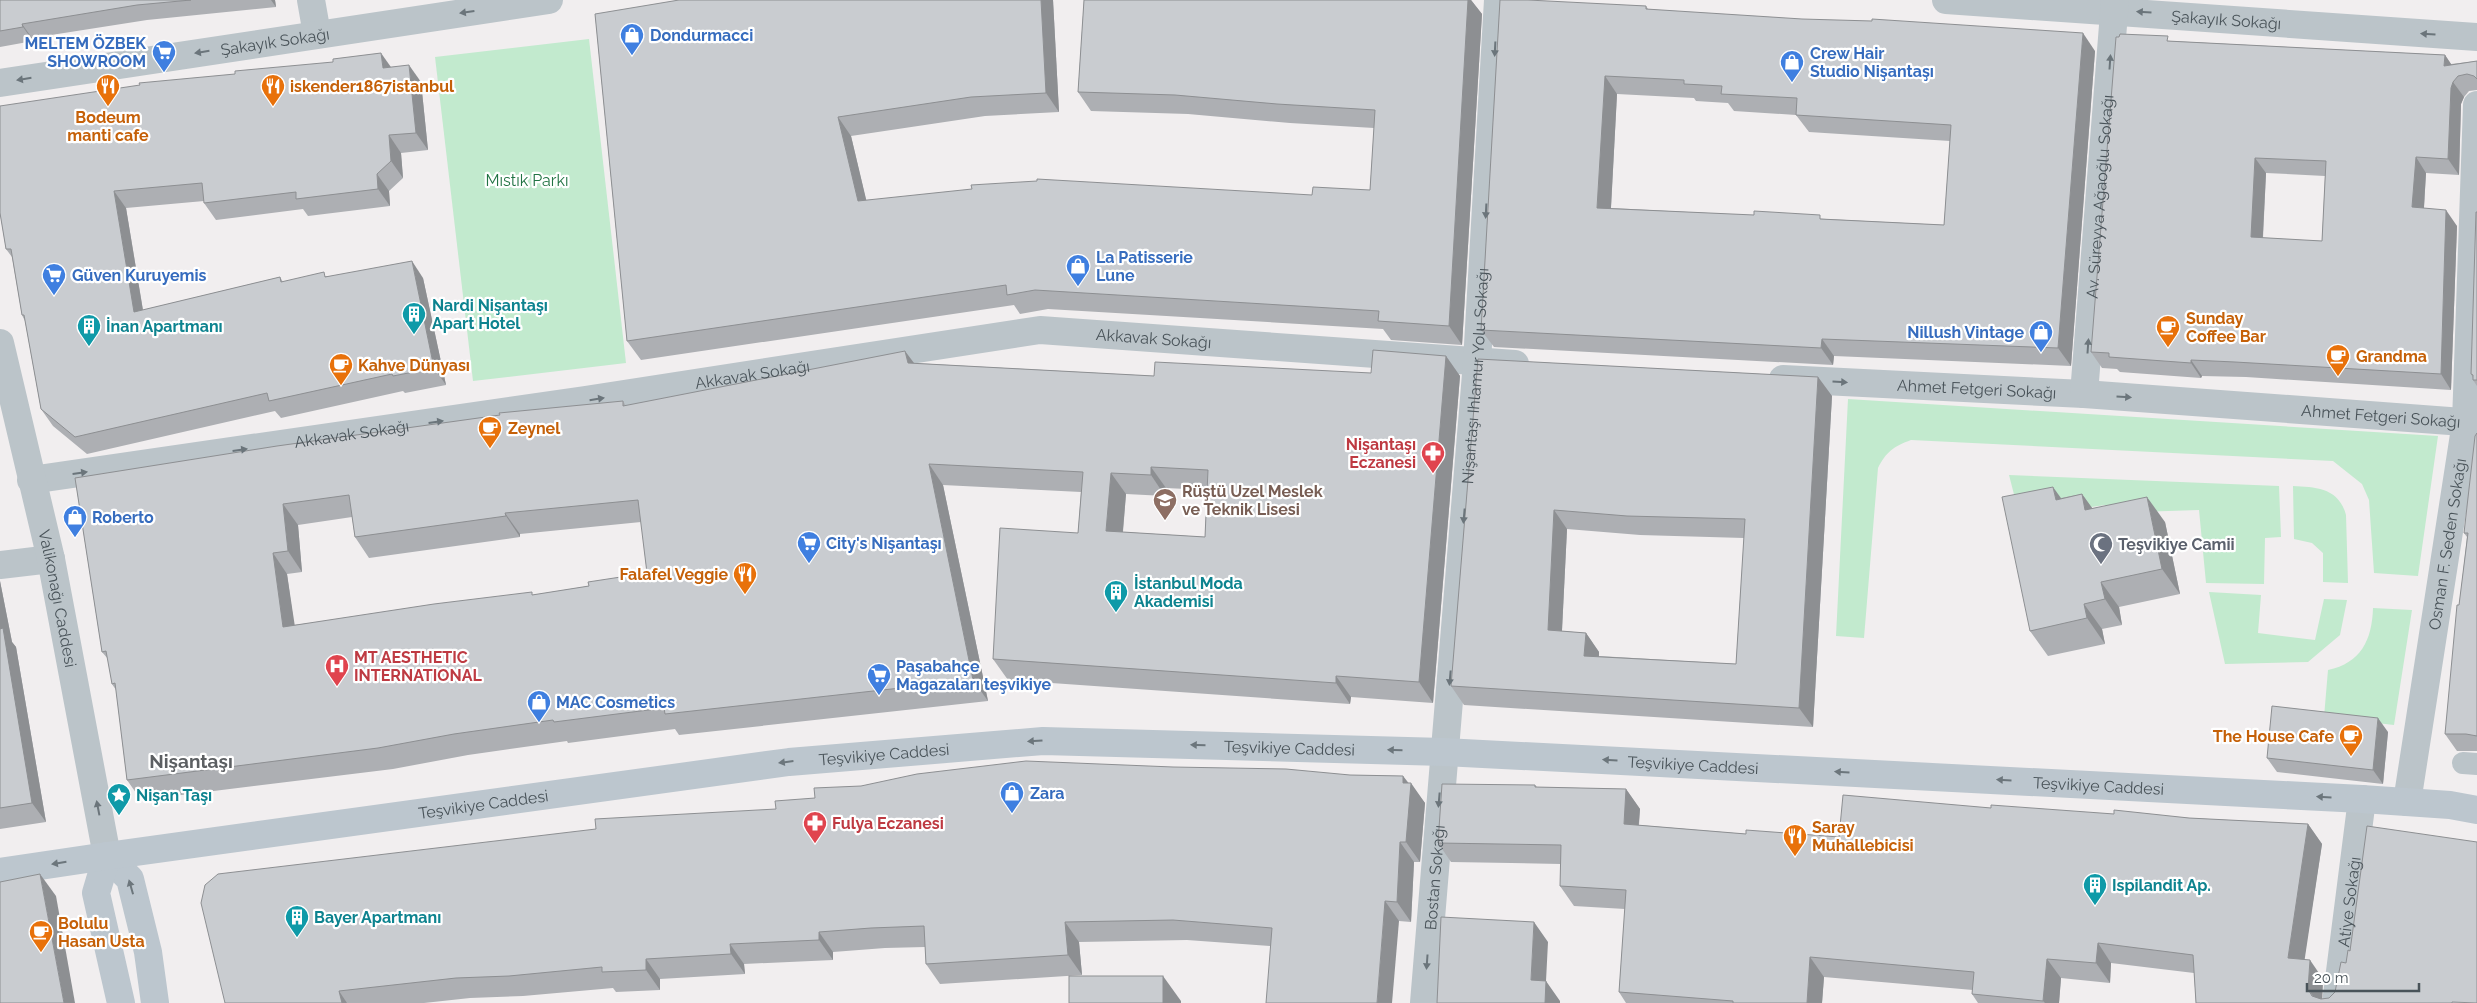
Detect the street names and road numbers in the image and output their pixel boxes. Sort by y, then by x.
street label: Şakayık Sokağı [2171,6,2282,33]
street label: Şakayık Sokağı [219,24,331,59]
street label: Av. Süreyya Ağaoğlu Sokağı [2082,94,2117,299]
street label: Nişantaşı Ihlamur Yolu Sokağı [1457,267,1492,485]
street label: Akkavak Sokağı [1095,325,1212,352]
street label: Akkavak Sokağı [694,356,811,392]
street label: Ahmet Fetgeri Sokağı [1897,375,2057,402]
street label: Ahmet Fetgeri Sokağı [2301,401,2461,431]
street label: Akkavak Sokağı [293,416,410,451]
street label: Osman F. Seden Sokağı [2424,457,2470,631]
street label: Valikonağı Caddesi [35,528,81,669]
street label: Teşvikiye Caddesi [1224,736,1355,759]
street label: Teşvikiye Caddesi [818,739,950,769]
street label: Teşvikiye Caddesi [1627,752,1759,778]
street label: Teşvikiye Caddesi [2033,773,2164,798]
street label: Teşvikiye Caddesi [417,786,549,823]
street label: Bostan Sokağı [1421,824,1448,931]
street label: Atiye Sokağı [2334,855,2364,948]

